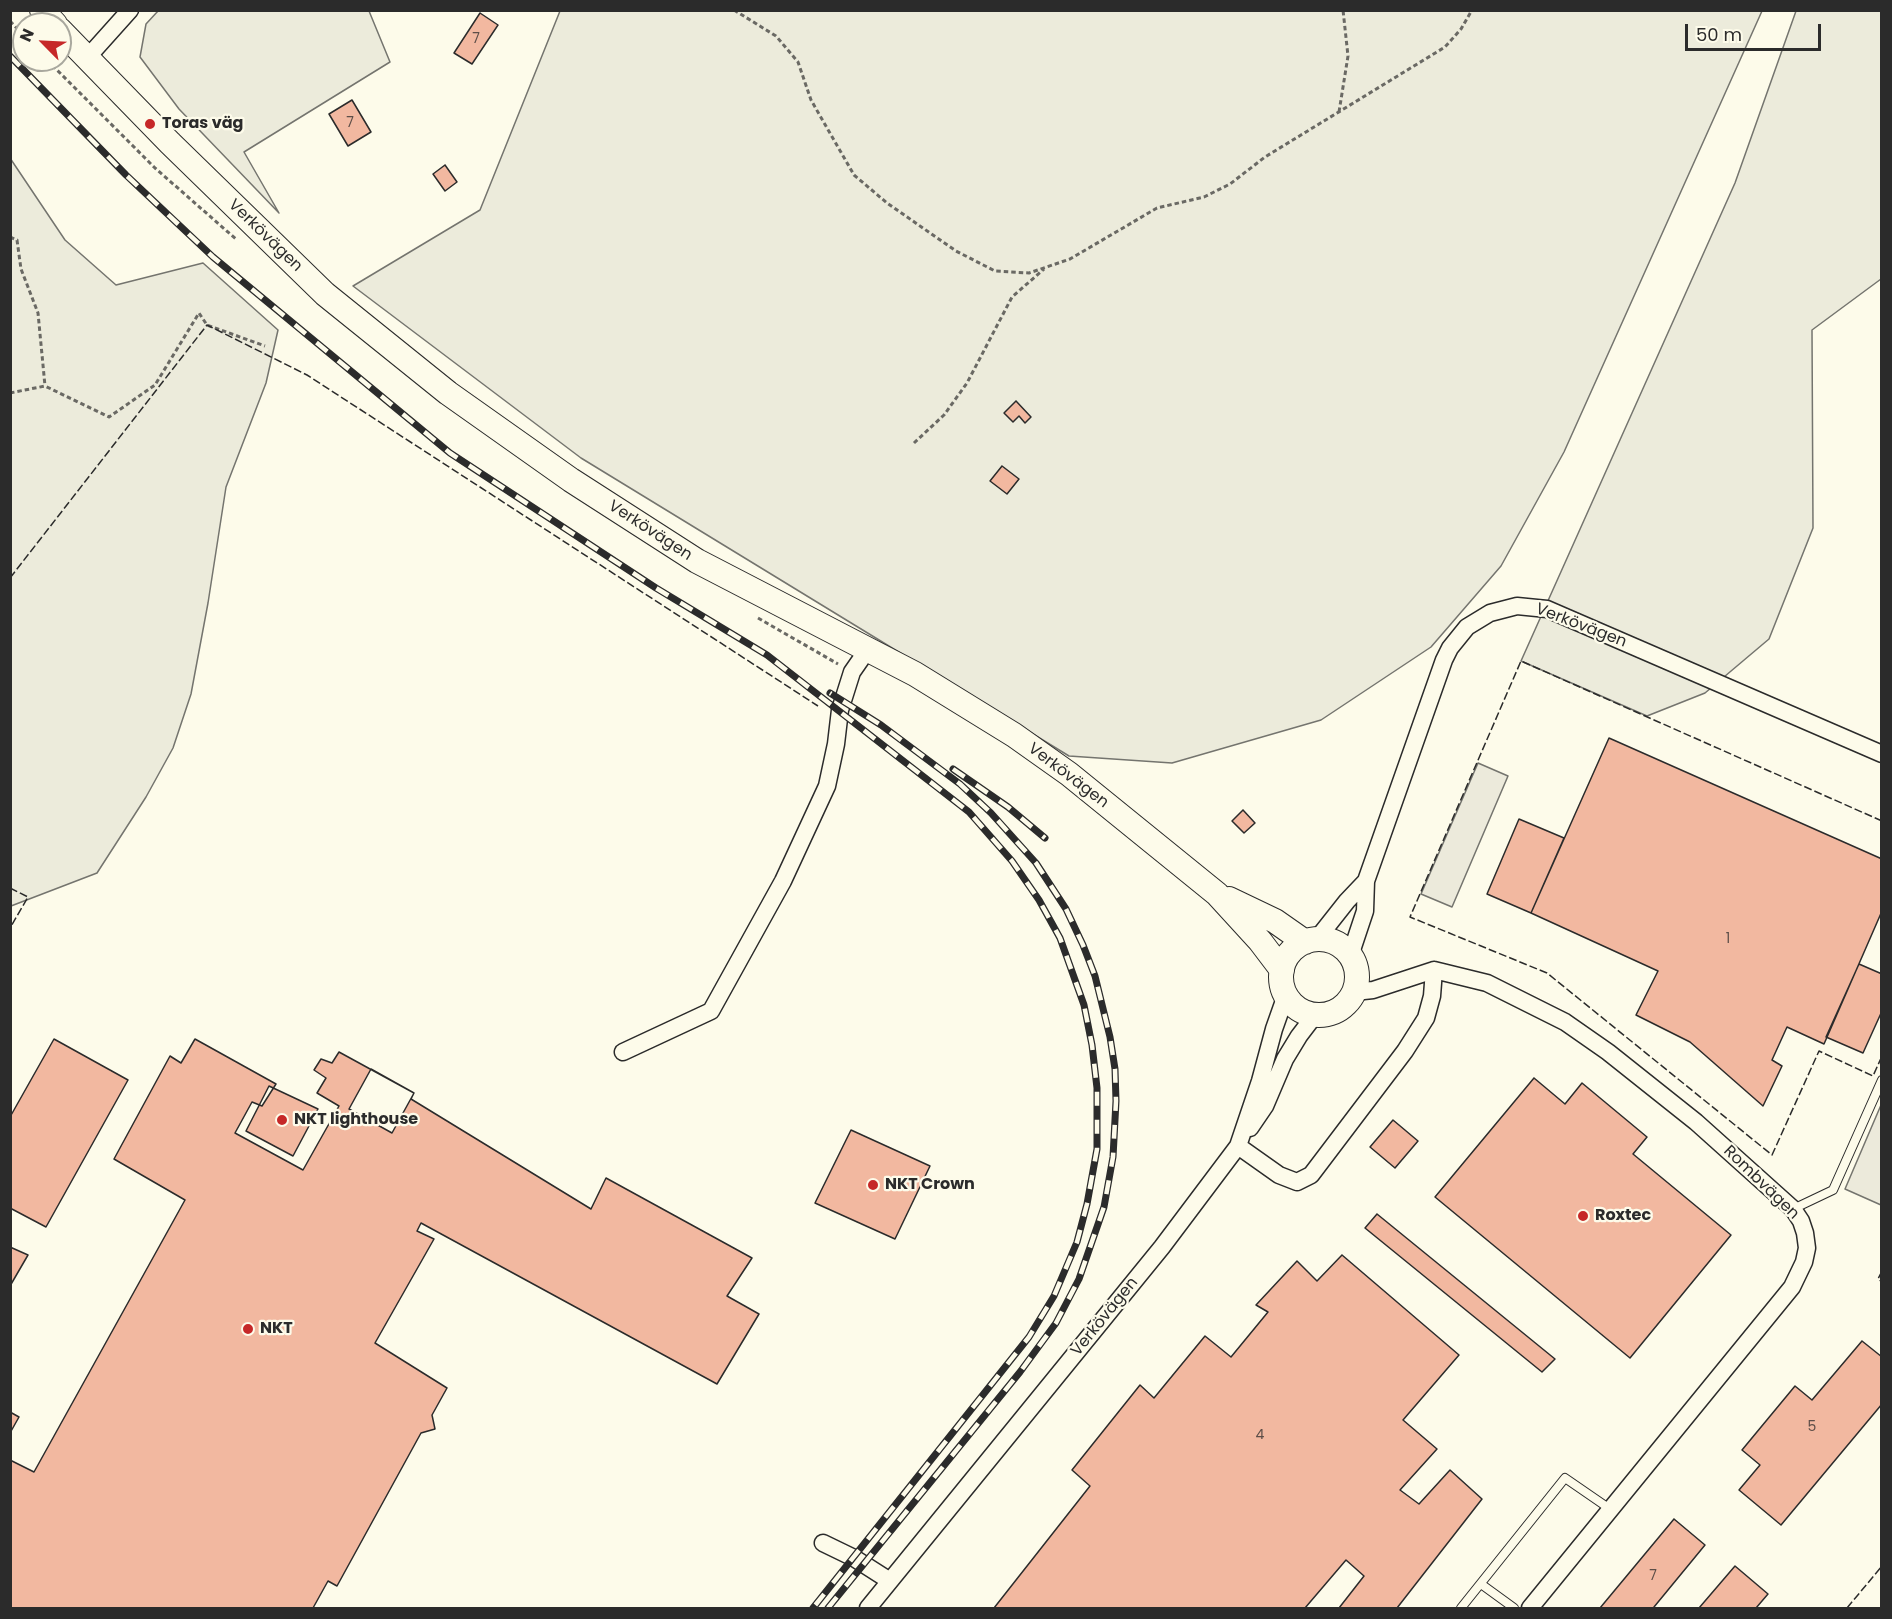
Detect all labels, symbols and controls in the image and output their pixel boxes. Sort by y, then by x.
north arrow [12,12,72,72]
scale bar [1688,12,1824,50]
text: 50 m [1696,22,1742,47]
text: N [14,25,40,45]
house number: 7 [472,31,480,47]
place label: Toras väg [162,114,243,134]
house number: 7 [346,115,354,131]
marker: Toras väg [143,117,157,131]
street label: Verkövägen [224,196,306,276]
street label: Verkövägen [605,497,695,565]
street label: Verkövägen [1533,600,1629,652]
street label: Verkövägen [1024,739,1112,813]
house number: 1 [1726,931,1730,947]
place label: NKT lighthouse [294,1110,418,1130]
marker: NKT lighthouse [275,1113,289,1127]
street label: Rombvägen [1719,1142,1803,1224]
place label: NKT Crown [885,1175,975,1195]
marker: NKT Crown [866,1178,880,1192]
place label: Roxtec [1595,1206,1651,1226]
marker: Roxtec [1576,1209,1590,1223]
street label: Verkövägen [1067,1274,1143,1360]
place label: NKT [260,1319,293,1339]
marker: NKT [241,1322,255,1336]
house number: 5 [1808,1419,1816,1435]
house number: 4 [1256,1427,1264,1443]
house number: 7 [1649,1568,1657,1584]

